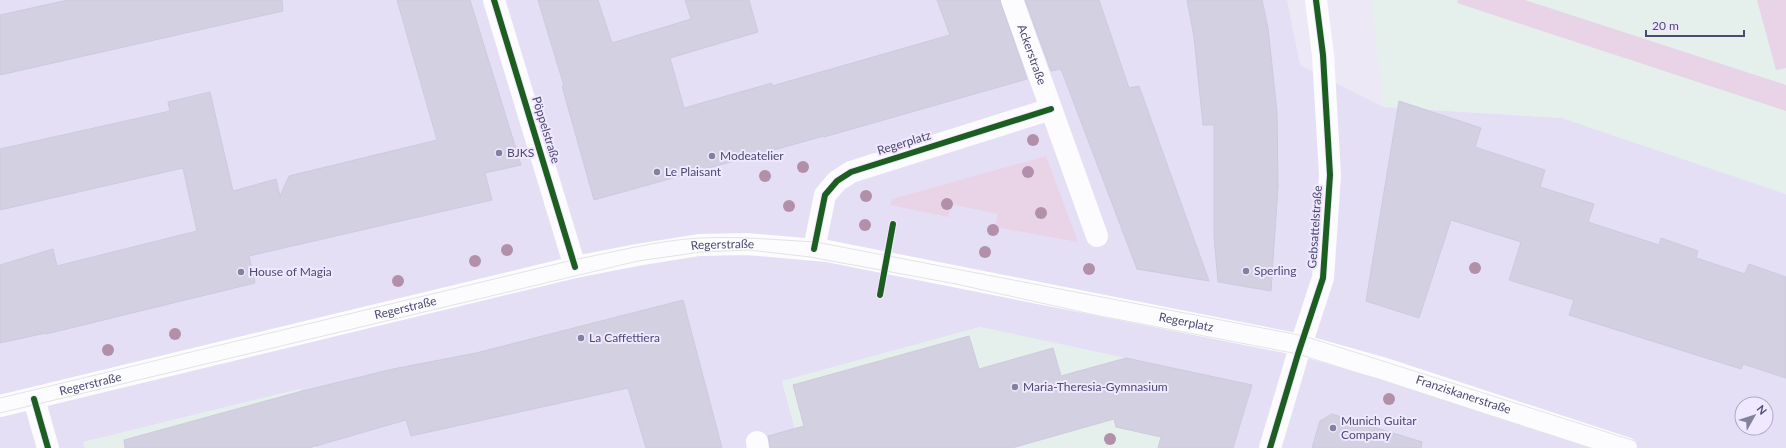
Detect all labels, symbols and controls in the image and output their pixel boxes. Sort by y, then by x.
scale bar [1646,12,1744,38]
text: 20 m [1652,18,1679,33]
street label: Ackerstraße [1014,22,1050,87]
street label: Pöppelstraße [529,95,564,165]
street label: Regerplatz [875,127,933,158]
place label: BJKS [507,145,534,160]
marker: BJKS [494,148,504,158]
place label: Modeatelier [720,148,784,163]
marker: Modeatelier [707,151,717,161]
place label: Le Plaisant [665,164,722,179]
marker: Le Plaisant [652,167,662,177]
street label: Gebsattelstraße [1304,185,1325,269]
street label: Regerstraße [690,236,755,253]
place label: Sperling [1254,263,1296,278]
place label: House of Magia [249,264,332,279]
marker: Sperling [1241,266,1251,276]
marker: House of Magia [236,267,246,277]
street label: Regerstraße [373,293,438,322]
street label: Regerplatz [1158,309,1216,335]
place label: La Caffettiera [589,330,660,345]
marker: La Caffettiera [576,333,586,343]
street label: Regerstraße [58,369,123,398]
street label: Franziskanerstraße [1414,372,1513,417]
place label: Maria-Theresia-Gymnasium [1023,379,1168,394]
marker: Maria-Theresia-Gymnasium [1010,382,1020,392]
north arrow [1734,396,1774,436]
text: N [1754,402,1770,417]
place label: Munich Guitar Company [1341,413,1417,442]
marker: Munich Guitar Company [1328,423,1338,433]

